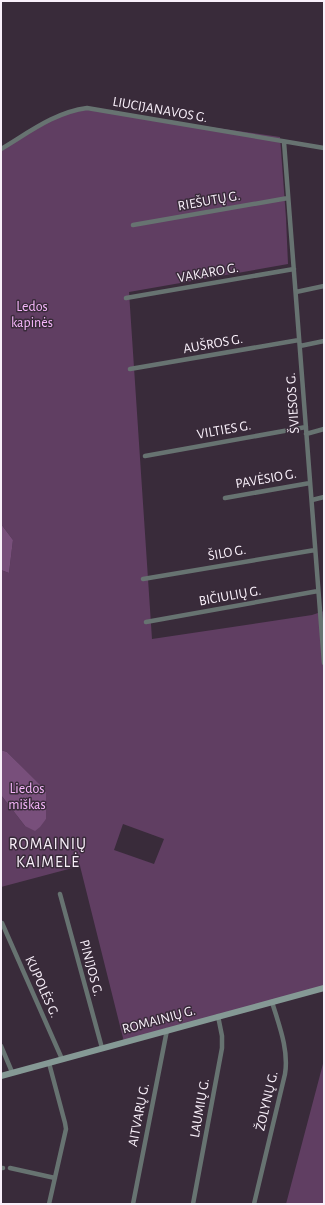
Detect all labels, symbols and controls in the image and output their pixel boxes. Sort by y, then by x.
street label: LIUCIJANAVOS G. [111,95,209,125]
street label: RIEŠUTŲ G. [176,187,241,213]
street label: VAKARO G. [176,261,240,285]
park label: Ledos kapinės [11,300,53,330]
street label: AUŠROS G. [182,330,244,356]
street label: ŠVIESOS G. [282,372,302,434]
street label: VILTIES G. [196,418,252,442]
street label: PAVĖSIO G. [234,464,298,491]
street label: ŠILO G. [206,541,247,563]
street label: BIČIULIŲ G. [197,582,262,608]
park label: Liedos miškas [8,782,46,812]
district label: ROMAINIŲ KAIMELĖ [9,836,87,870]
street label: PINIJOS G. [77,938,105,998]
street label: KUPOLĖS G. [22,953,64,1020]
street label: ROMAINIŲ G. [121,1003,197,1037]
street label: ŽOLYNŲ G. [251,1069,281,1132]
street label: LAUMIŲ G. [188,1077,212,1139]
street label: AITVARŲ G. [126,1082,152,1148]

